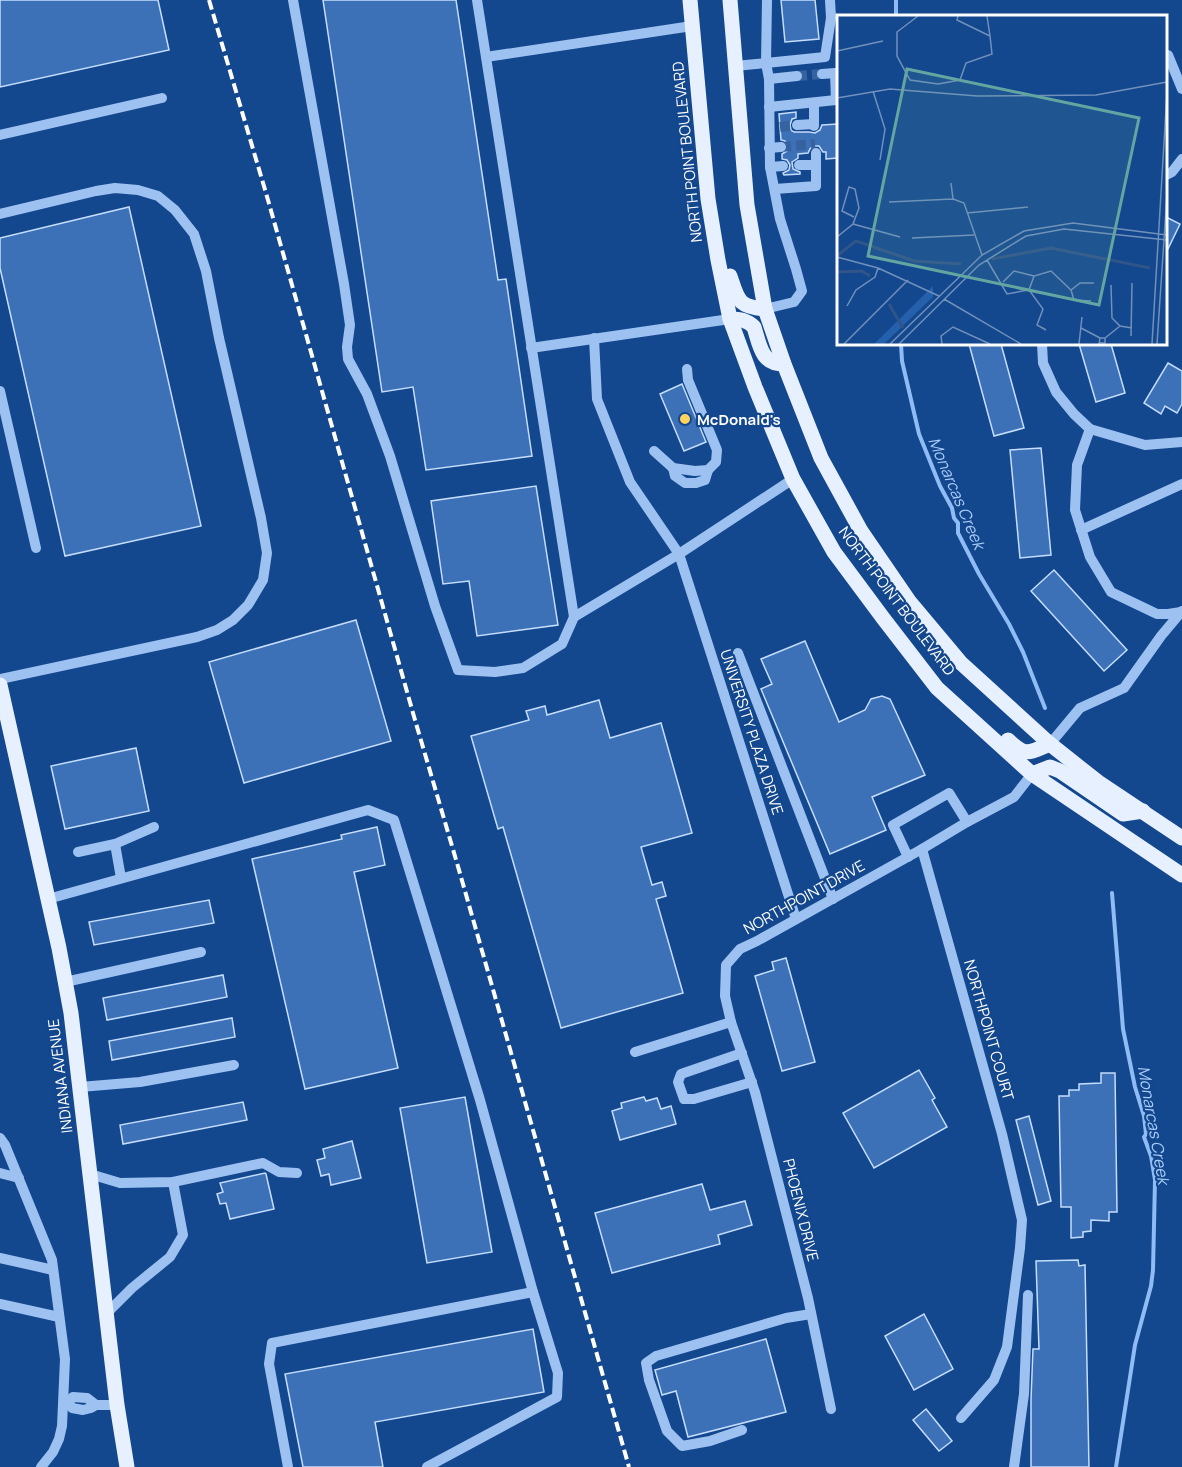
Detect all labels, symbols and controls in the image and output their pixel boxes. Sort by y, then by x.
inset map [837,15,1167,345]
street label: NORTH POINT BOULEVARD [667,61,707,243]
place label: McDonald's [697,409,781,430]
marker: McDonald's [678,412,692,426]
water label: Monarcas Creek [923,434,991,554]
street label: NORTH POINT BOULEVARD [834,522,960,680]
street label: UNIVERSITY PLAZA DRIVE [715,647,789,817]
street label: NORTHPOINT DRIVE [740,855,868,939]
street label: NORTHPOINT COURT [959,957,1019,1103]
street label: INDIANA AVENUE [43,1018,77,1134]
water label: Monarcas Creek [1133,1064,1176,1188]
street label: PHOENIX DRIVE [778,1156,824,1264]

